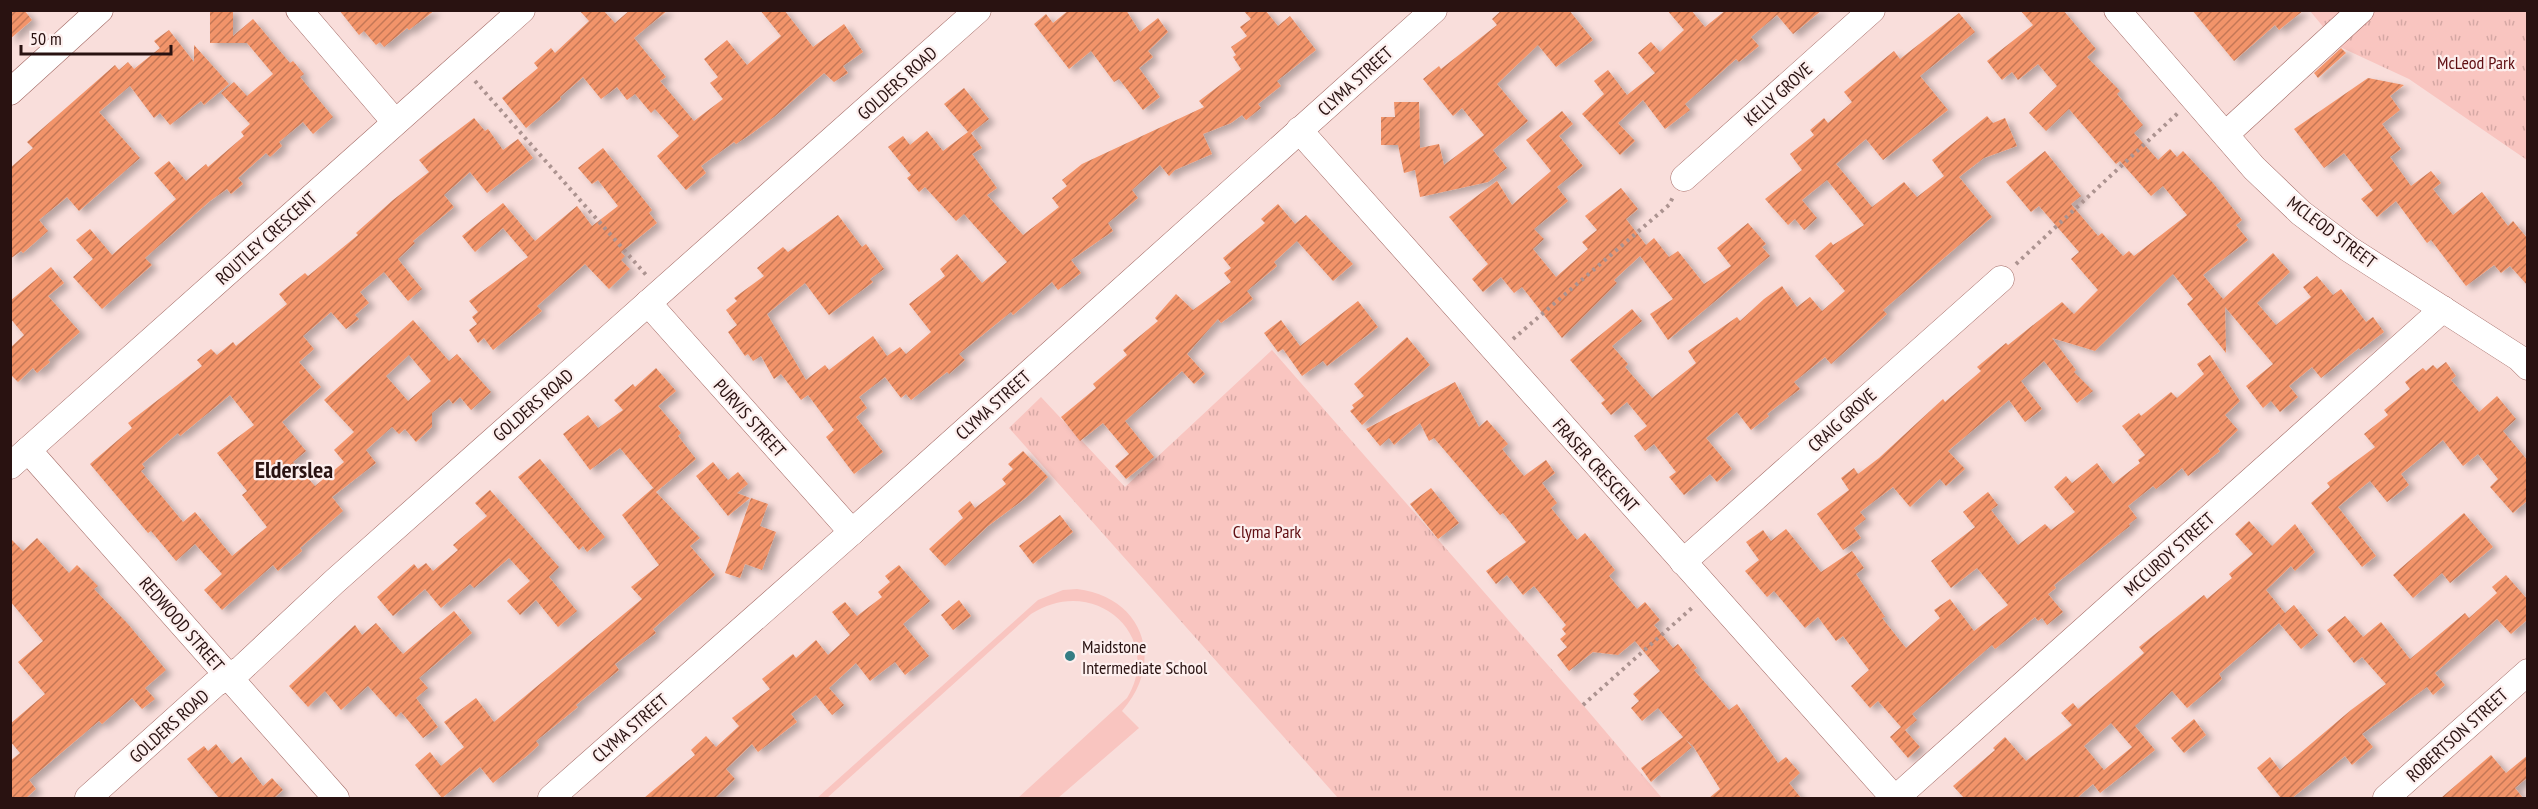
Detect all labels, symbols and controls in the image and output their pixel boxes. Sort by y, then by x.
scale bar [21,18,171,56]
text: 50 m [30,27,62,50]
street label: GOLDERS ROAD [852,41,942,125]
street label: CLYMA STREET [1313,41,1397,121]
park label: McLeod Park [2437,51,2515,74]
street label: KELLY GROVE [1739,57,1817,131]
street label: ROUTLEY CRESCENT [211,187,321,289]
street label: MCLEOD STREET [2283,191,2381,273]
street label: GOLDERS ROAD [488,364,578,446]
street label: CLYMA STREET [951,365,1035,445]
street label: PURVIS STREET [709,374,791,462]
street label: CRAIG GROVE [1803,383,1881,457]
street label: FRASER CRESCENT [1548,413,1644,517]
district label: Elderslea [255,454,333,485]
street label: MCCURDY STREET [2119,507,2219,601]
park label: Clyma Park [1233,520,1301,543]
street label: REDWOOD STREET [135,572,229,676]
place label: Maidstone Intermediate School [1082,635,1208,679]
marker: Maidstone Intermediate School [1063,649,1077,663]
street label: ROBERTSON STREET [2401,683,2513,787]
street label: GOLDERS ROAD [124,684,214,768]
street label: CLYMA STREET [587,689,673,767]

